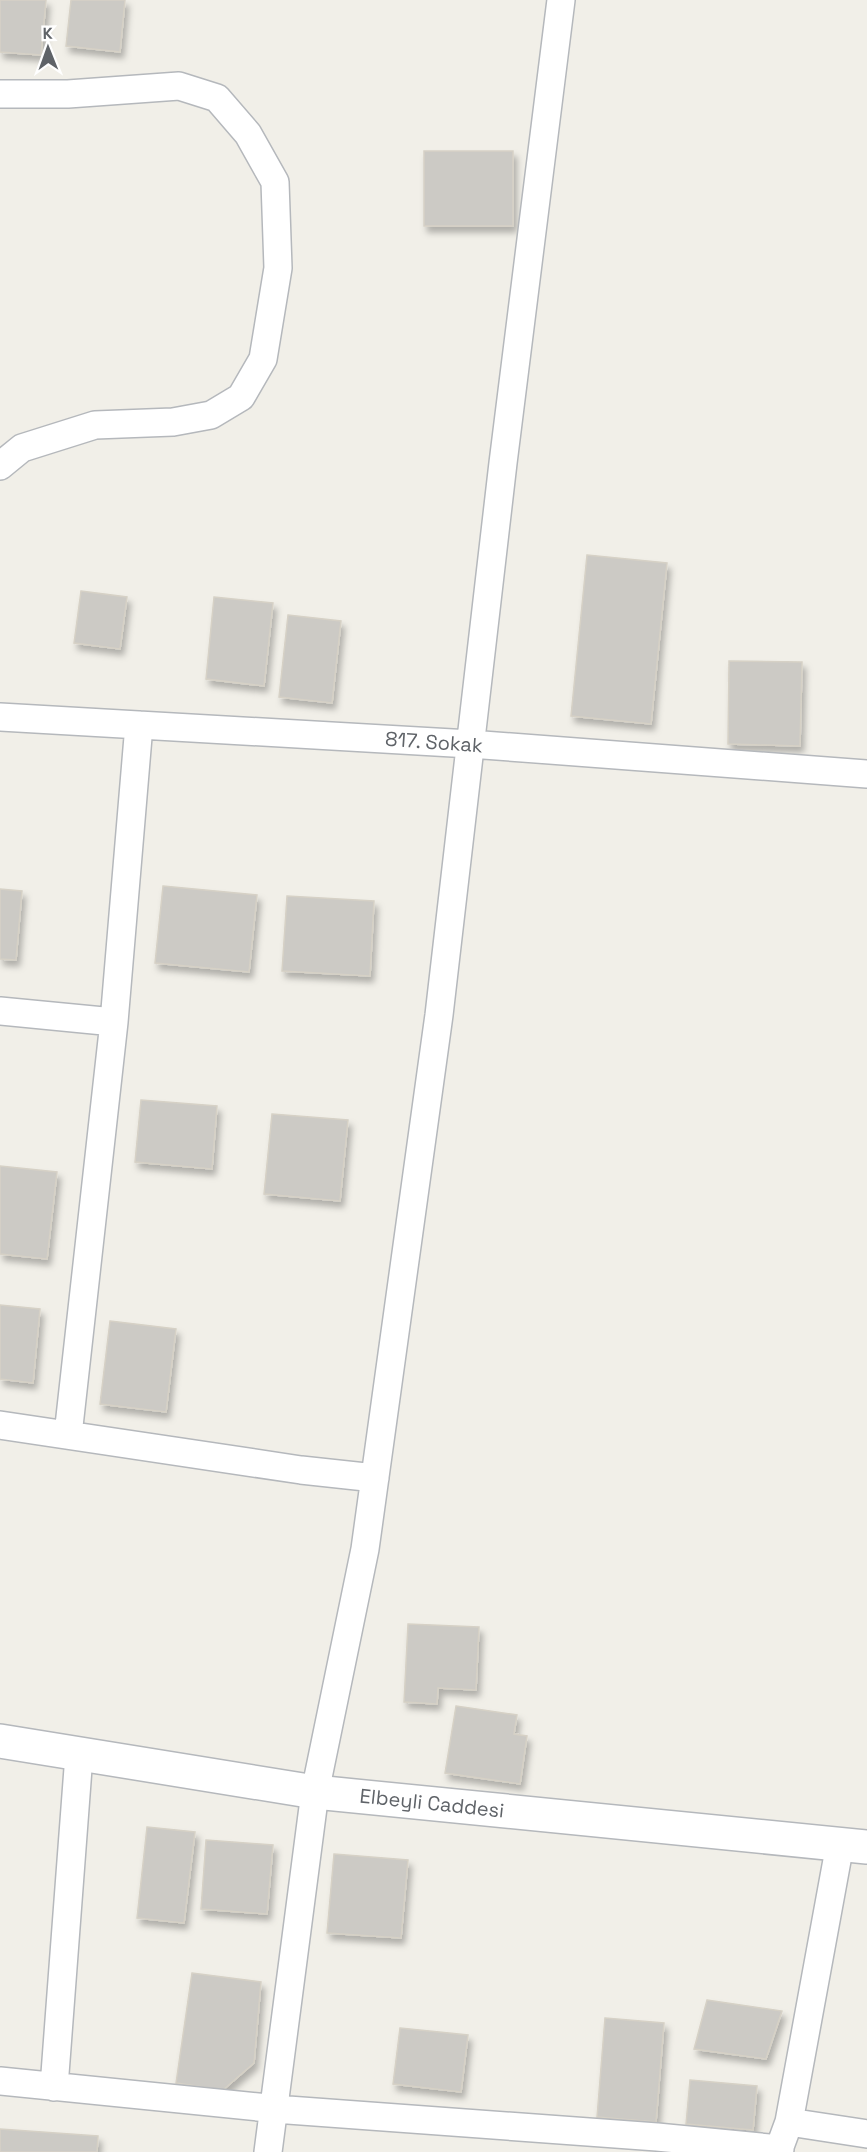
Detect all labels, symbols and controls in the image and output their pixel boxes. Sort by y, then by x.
north arrow [18,18,78,78]
text: K [43,23,53,44]
street label: 817. Sokak [384,726,484,758]
street label: Elbeyli Caddesi [358,1782,506,1824]

